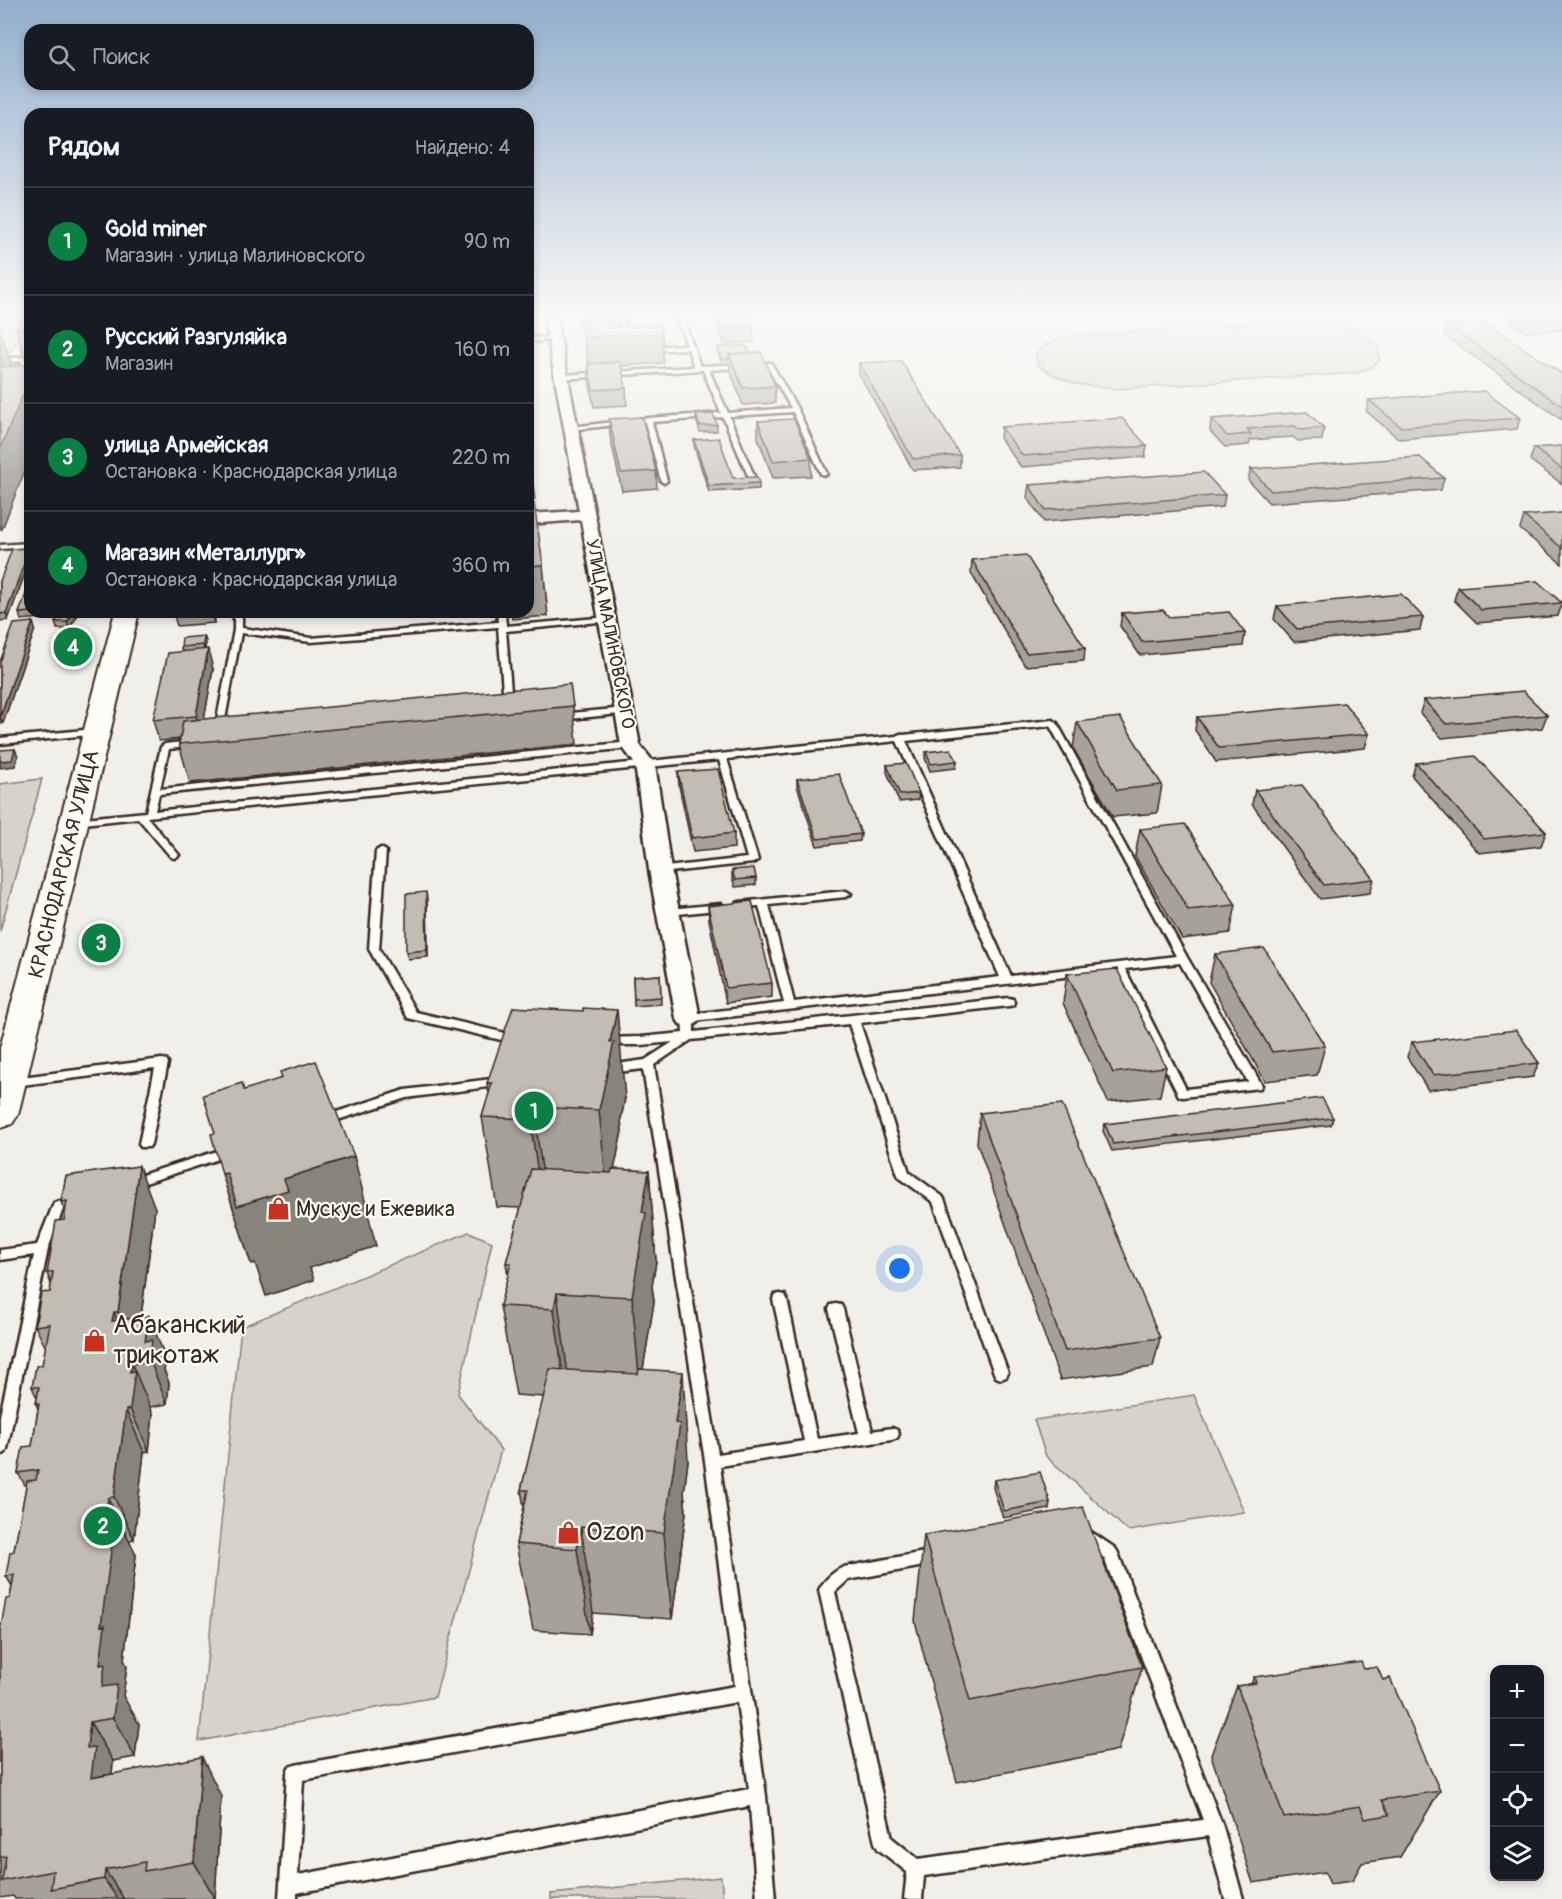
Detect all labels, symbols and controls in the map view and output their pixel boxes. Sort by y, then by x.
search box [24,24,534,90]
icon: search [45,41,78,74]
text: Поиск [93,43,150,71]
text: Рядом [48,131,120,163]
text: Найдено: 4 [415,135,510,160]
text: Gold miner [105,215,207,243]
text: 1 [64,229,71,254]
text: 90 m [464,229,510,254]
text: Магазин · улица Малиновского [105,243,365,268]
text: Русский Разгуляйка [105,323,287,351]
text: 2 [62,337,73,362]
text: 160 m [455,337,510,362]
text: Магазин [105,351,173,376]
text: улица Армейская [105,431,268,459]
text: 3 [62,445,73,470]
text: 220 m [452,445,510,470]
text: Остановка · Краснодарская улица [105,459,397,484]
street label: УЛИЦА МАЛИНОВСКОГО [580,537,640,731]
text: Магазин «Металлург» [105,539,305,567]
text: 4 [62,553,73,578]
text: 360 m [451,553,510,578]
text: Остановка · Краснодарская улица [105,567,397,592]
pin: 4 [54,624,92,670]
street label: КРАСНОДАРСКАЯ УЛИЦА [23,747,105,981]
pin: 3 [82,920,120,966]
pin: 1 [514,1088,554,1134]
shop icon: Мускус и Ежевика [265,1196,291,1222]
place label: Мускус и Ежевика [296,1196,455,1223]
your location [885,1254,914,1283]
place label: Абаканский трикотаж [113,1309,246,1371]
shop icon: Абаканский трикотаж [82,1327,108,1353]
pin: 2 [84,1504,122,1549]
place label: Ozon [586,1516,644,1548]
shop icon: Ozon [555,1519,581,1545]
map controls [1490,1665,1544,1881]
button: + [1490,1665,1544,1719]
button: − [1490,1719,1544,1773]
button: locate [1490,1773,1544,1827]
button: layers [1490,1827,1544,1881]

